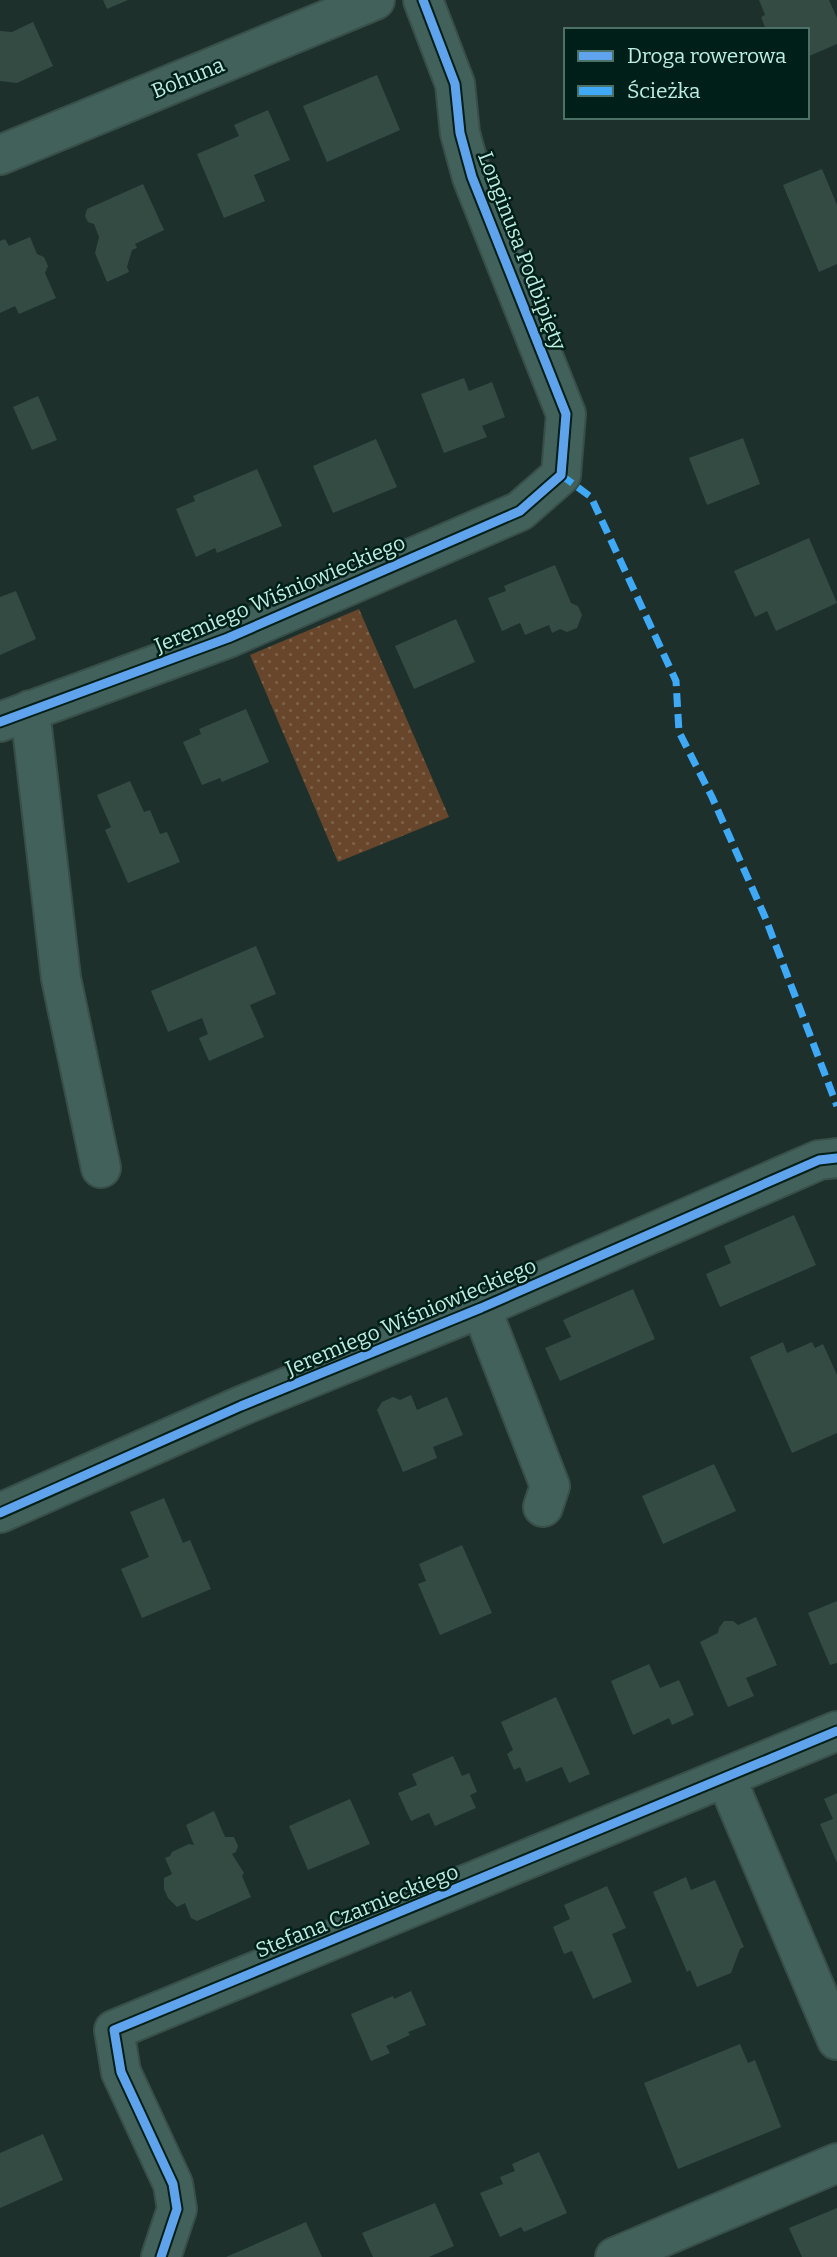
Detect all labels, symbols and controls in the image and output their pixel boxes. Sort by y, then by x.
legend [564,28,809,119]
text: Droga rowerowa [627,43,787,69]
street label: Bohuna [148,51,229,104]
text: Ścieżka [627,78,701,104]
street label: Longinusa Podbipięty [472,148,572,355]
street label: Jeremiego Wiśniowieckiego [150,529,409,659]
street label: Jeremiego Wiśniowieckiego [281,1252,540,1382]
street label: Stefana Czarnieckiego [252,1858,462,1964]

